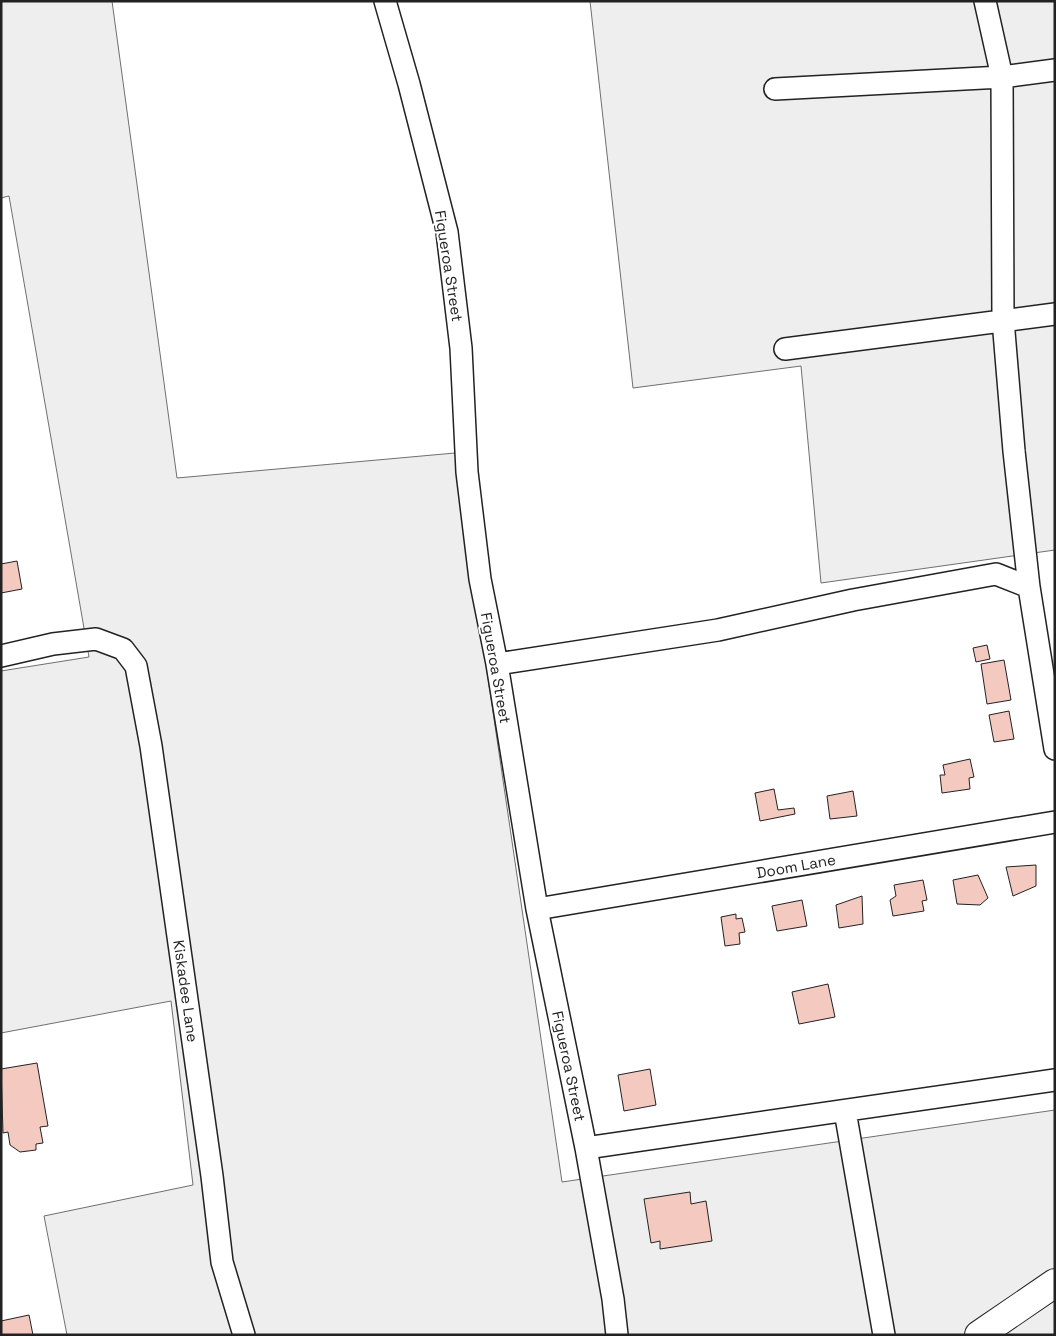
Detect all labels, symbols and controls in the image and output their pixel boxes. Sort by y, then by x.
street label: Figueroa Street [431,209,467,323]
street label: Figueroa Street [477,611,515,725]
street label: Doom Lane [755,850,837,882]
street label: Kiskadee Lane [169,939,203,1044]
street label: Figueroa Street [548,1009,590,1123]

